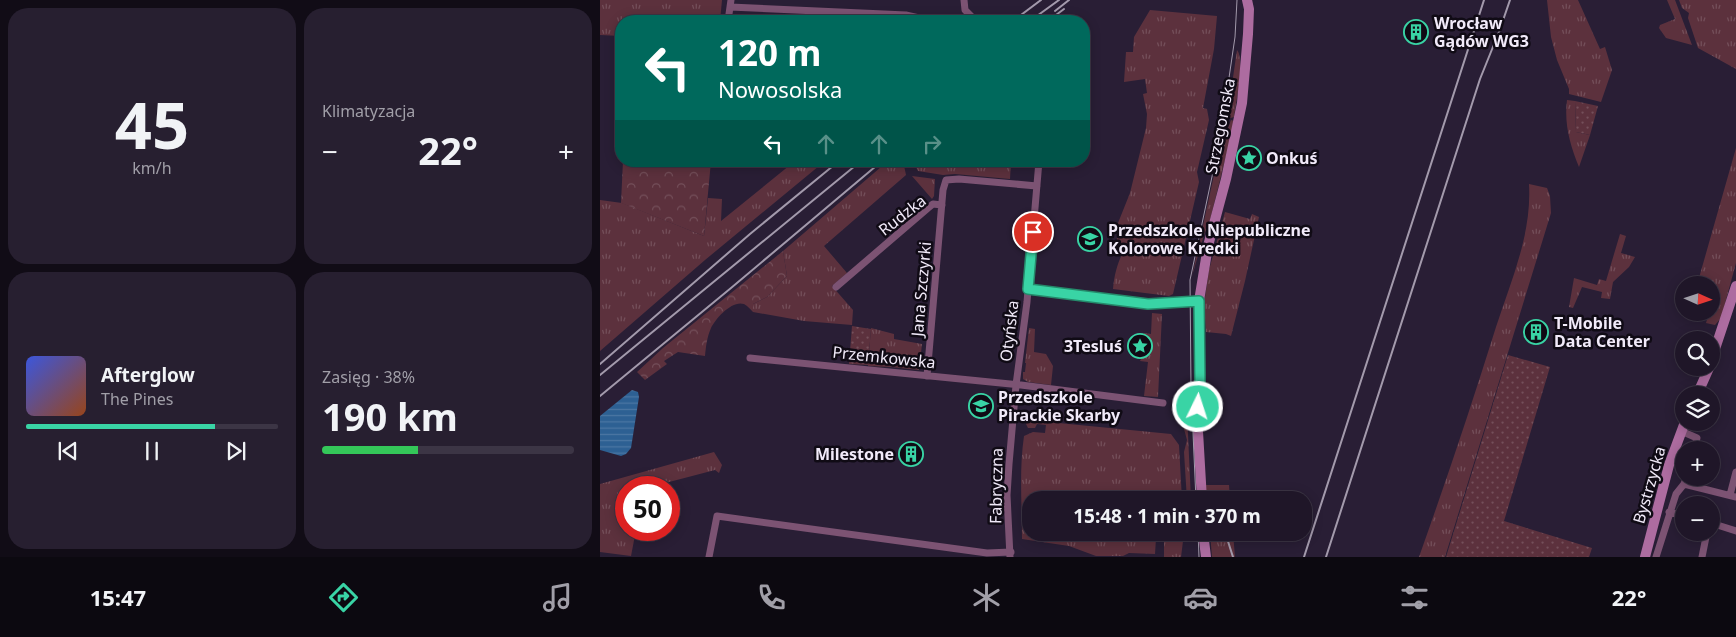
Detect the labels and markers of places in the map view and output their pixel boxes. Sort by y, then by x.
place label: Wrocław Gądów WG3 [1434,12,1529,52]
building icon: Wrocław Gądów WG3 [1403,19,1429,45]
place icon: Onkuś [1236,145,1262,171]
place label: Onkuś [1266,147,1317,169]
pin [1012,211,1054,253]
place label: Przedszkole Niepubliczne Kolorowe Kredki [1108,219,1311,259]
school or university icon: Przedszkole Niepubliczne Kolorowe Kredki [1077,226,1103,252]
place label: T-Mobile Data Center [1554,312,1650,352]
building icon: T-Mobile Data Center [1523,319,1549,345]
place icon: 3Tesluś [1127,333,1153,359]
place label: 3Tesluś [1064,335,1122,357]
place label: Przedszkole Pirackie Skarby [998,386,1121,426]
school or university icon: Przedszkole Pirackie Skarby [968,393,994,419]
building icon: Milestone [898,441,924,467]
place label: Milestone [815,443,894,465]

